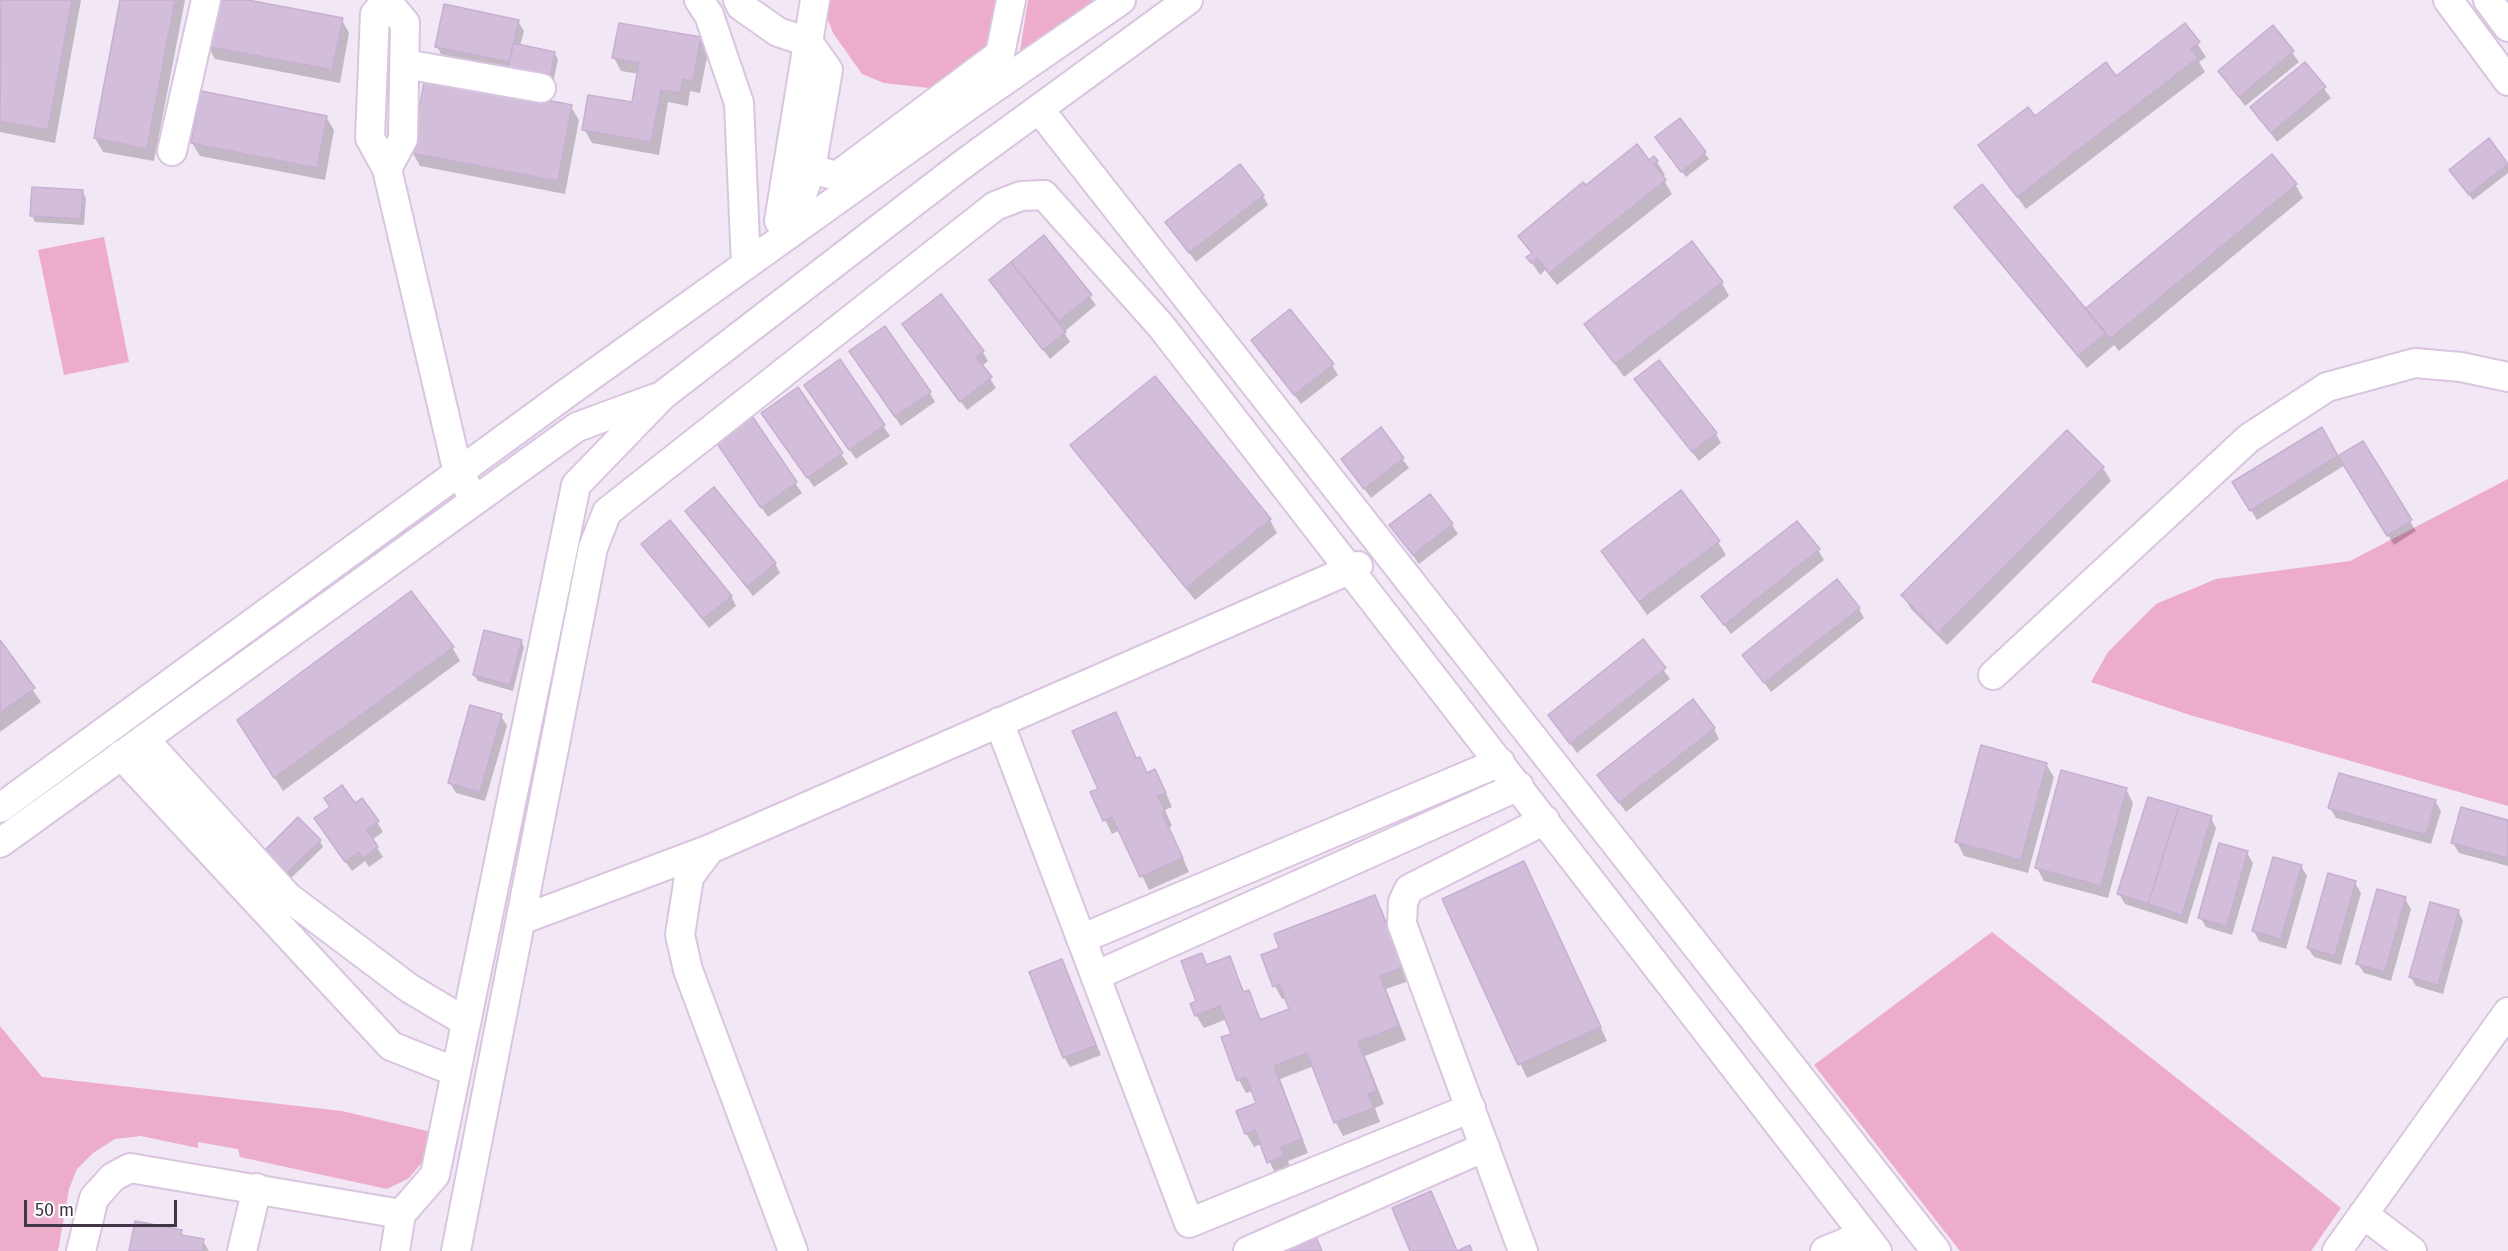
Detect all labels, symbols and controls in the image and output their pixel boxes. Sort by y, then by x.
scale bar [27,1188,180,1226]
text: 50 m [35,1199,74,1221]

